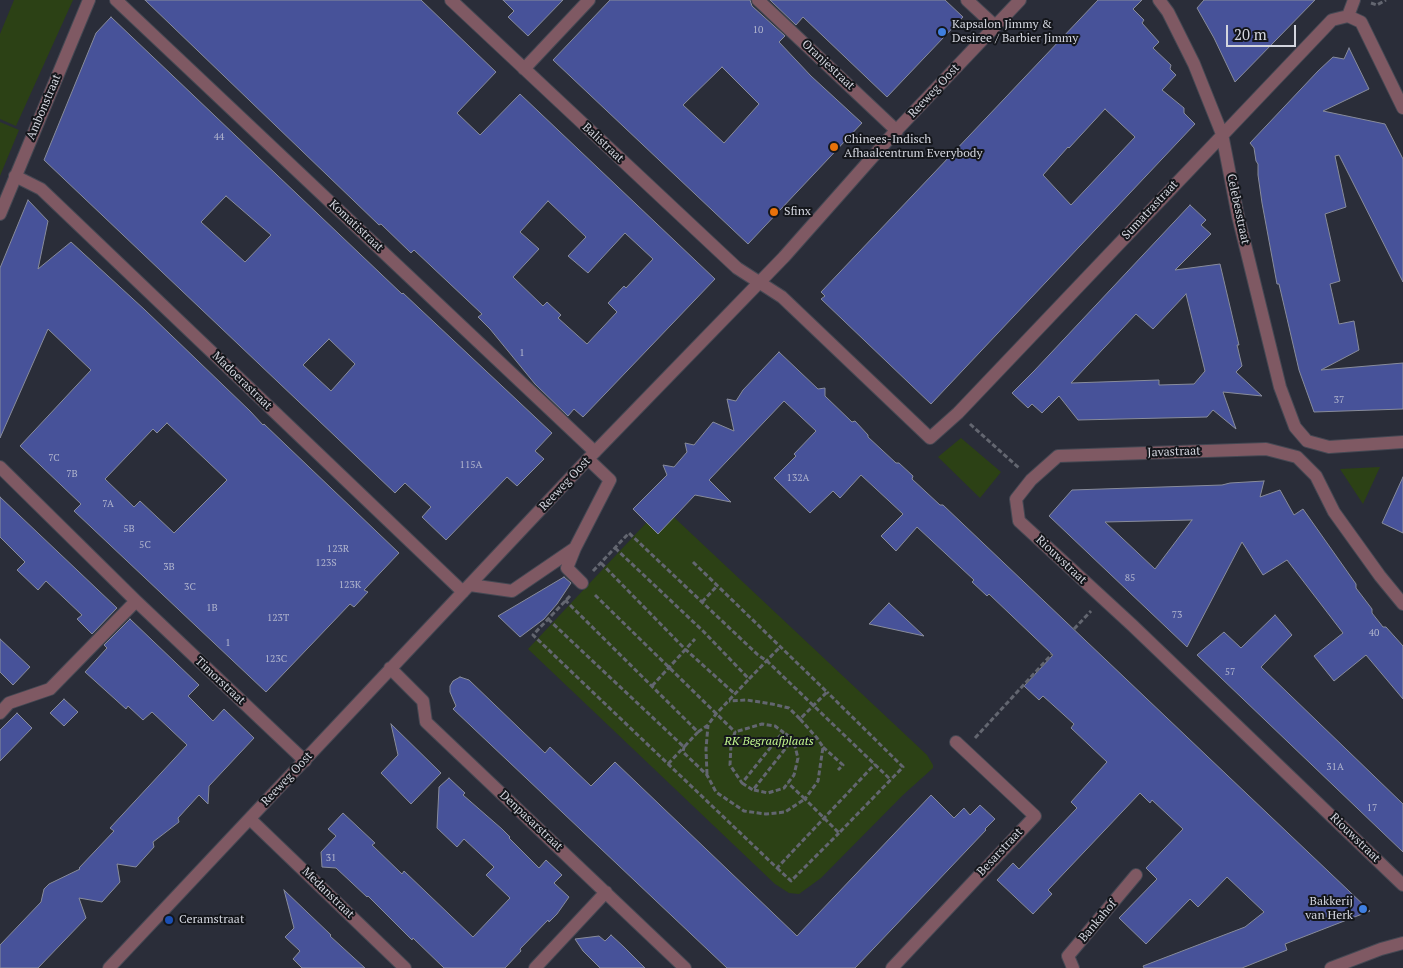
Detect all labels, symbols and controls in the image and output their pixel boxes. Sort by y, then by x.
scale bar [1228,15,1298,47]
place label: Kapsalon Jimmy & Desiree / Barbier Jimmy [952,18,1078,46]
house number: 10 [753,24,763,36]
text: 20 m [1234,24,1267,44]
marker: Kapsalon Jimmy & Desiree / Barbier Jimmy [936,26,948,38]
street label: Oranjestraat [799,37,857,93]
street label: Reeweg Oost [905,61,963,121]
street label: Ambonstraat [24,72,64,142]
street label: Balistraat [579,120,627,166]
house number: 44 [214,131,224,143]
place label: Chinees-Indisch Afhaalcentrum Everybody [844,133,982,161]
marker: Chinees-Indisch Afhaalcentrum Everybody [828,141,840,153]
street label: Celebesstraat [1224,172,1252,246]
street label: Sumatrastraat [1119,177,1181,243]
street label: Komatistraat [326,197,386,255]
place label: Sfinx [784,205,811,219]
marker: Sfinx [768,206,780,218]
house number: 1 [519,347,525,359]
street label: Madoerastraat [209,349,275,413]
house number: 37 [1334,394,1344,406]
street label: Javastraat [1147,444,1201,460]
house number: 7C [48,452,60,464]
street label: Reeweg Oost [536,454,594,514]
house number: 115A [460,459,482,471]
house number: 7B [66,468,78,480]
house number: 132A [787,472,809,484]
house number: 7A [102,498,114,510]
house number: 5B [123,523,135,535]
street label: Riouwstraat [1033,533,1089,587]
house number: 5C [139,539,151,551]
house number: 123R [327,543,349,555]
house number: 123S [315,557,337,569]
house number: 3B [163,561,175,573]
house number: 85 [1125,572,1135,584]
house number: 123K [339,579,361,591]
house number: 3C [184,581,196,593]
house number: 1B [206,602,218,614]
house number: 73 [1172,609,1182,621]
house number: 123T [267,612,289,624]
house number: 40 [1369,627,1379,639]
house number: 1 [225,637,231,649]
house number: 123C [265,653,287,665]
street label: Timorstraat [192,654,248,708]
house number: 57 [1225,666,1235,678]
park label: RK Begraafplaats [724,735,814,749]
street label: Reeweg Oost [258,749,316,809]
house number: 31A [1326,761,1344,773]
street label: Denpasarstraat [496,788,566,854]
house number: 17 [1367,802,1377,814]
street label: Riouwstraat [1327,810,1383,866]
street label: Besarstraat [974,825,1026,879]
house number: 31 [326,852,336,864]
street label: Medanstraat [299,865,357,921]
place label: Bakkerij van Herk [1305,895,1353,923]
street label: Bankahof [1076,897,1120,945]
marker: Bakkerij van Herk [1357,903,1369,915]
place label: Ceramstraat [179,913,244,927]
marker: Ceramstraat [163,914,175,926]

